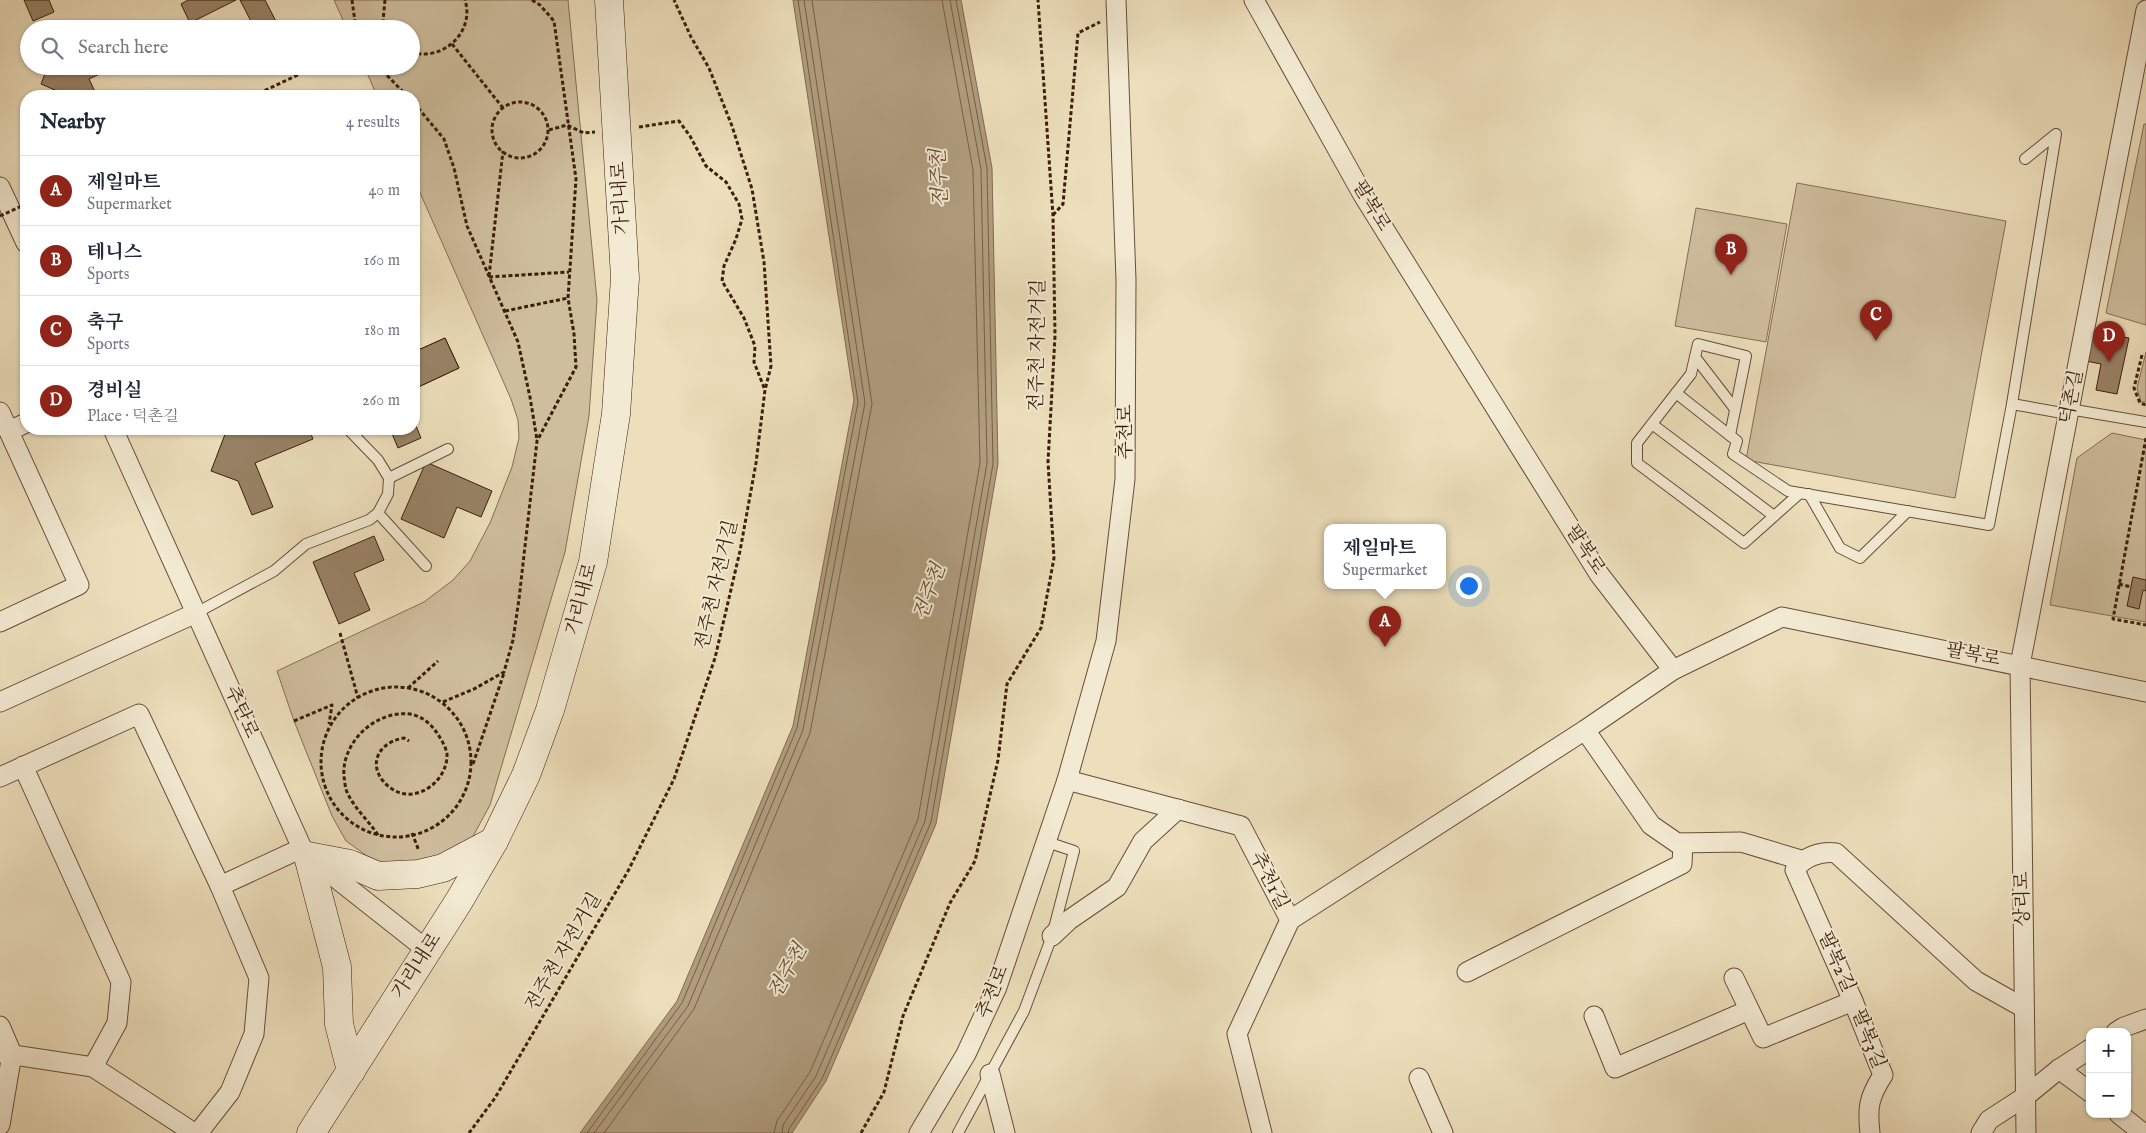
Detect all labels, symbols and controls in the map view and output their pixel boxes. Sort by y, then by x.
search box [20,20,420,75]
icon: search [38,34,66,62]
text: Search here [78,36,169,60]
text: Nearby [40,109,105,136]
text: 4 results [346,113,400,133]
water label: 전주천 [926,147,954,208]
street label: 가리내로 [607,161,635,235]
text: 제일마트 [87,171,160,195]
street label: 팔복로 [1347,176,1395,236]
text: A [51,181,61,201]
text: 40 m [368,181,400,201]
text: Supermarket [87,195,172,215]
pin: B [1715,234,1747,275]
text: 테니스 [87,241,142,265]
text: B [51,251,61,271]
text: 160 m [364,251,400,271]
text: Sports [87,265,129,285]
street label: 전주천 자전거길 [1025,278,1051,412]
pin: C [1860,300,1892,341]
text: 축구 [87,311,124,335]
text: C [50,321,62,341]
text: 180 m [364,321,400,341]
pin: D [2093,321,2125,362]
text: Sports [87,335,129,355]
street label: 덕촌길 [2055,368,2089,426]
text: 경비실 [87,379,142,403]
text: D [50,391,62,411]
text: 260 m [362,391,400,411]
street label: 추천로 [1114,404,1138,460]
text: Place · 덕촌길 [87,407,179,427]
street label: 전주천 자전거길 [690,518,744,652]
street label: 팔복로 [1560,520,1610,580]
popup [1324,524,1446,589]
text: 제일마트 [1343,537,1416,561]
water label: 전주천 [908,559,952,624]
street label: 가리내로 [561,560,603,638]
text: Supermarket [1343,561,1427,581]
your location [1456,573,1482,599]
pin: A [1369,606,1401,647]
street label: 팔복로 [1944,638,2002,672]
street label: 추탄로 [219,682,263,742]
street label: 추천1길 [1244,848,1294,914]
street label: 상리로 [2011,871,2035,927]
street label: 전주천 자전거길 [520,889,608,1015]
street label: 팔복2길 [1812,928,1860,996]
street label: 가리내로 [387,929,447,1003]
water label: 전주천 [763,938,814,1002]
street label: 추천로 [972,962,1014,1022]
street label: 팔복3길 [1846,1006,1890,1072]
map controls [2086,1028,2131,1118]
button: + [2086,1028,2131,1073]
button: − [2086,1073,2131,1118]

